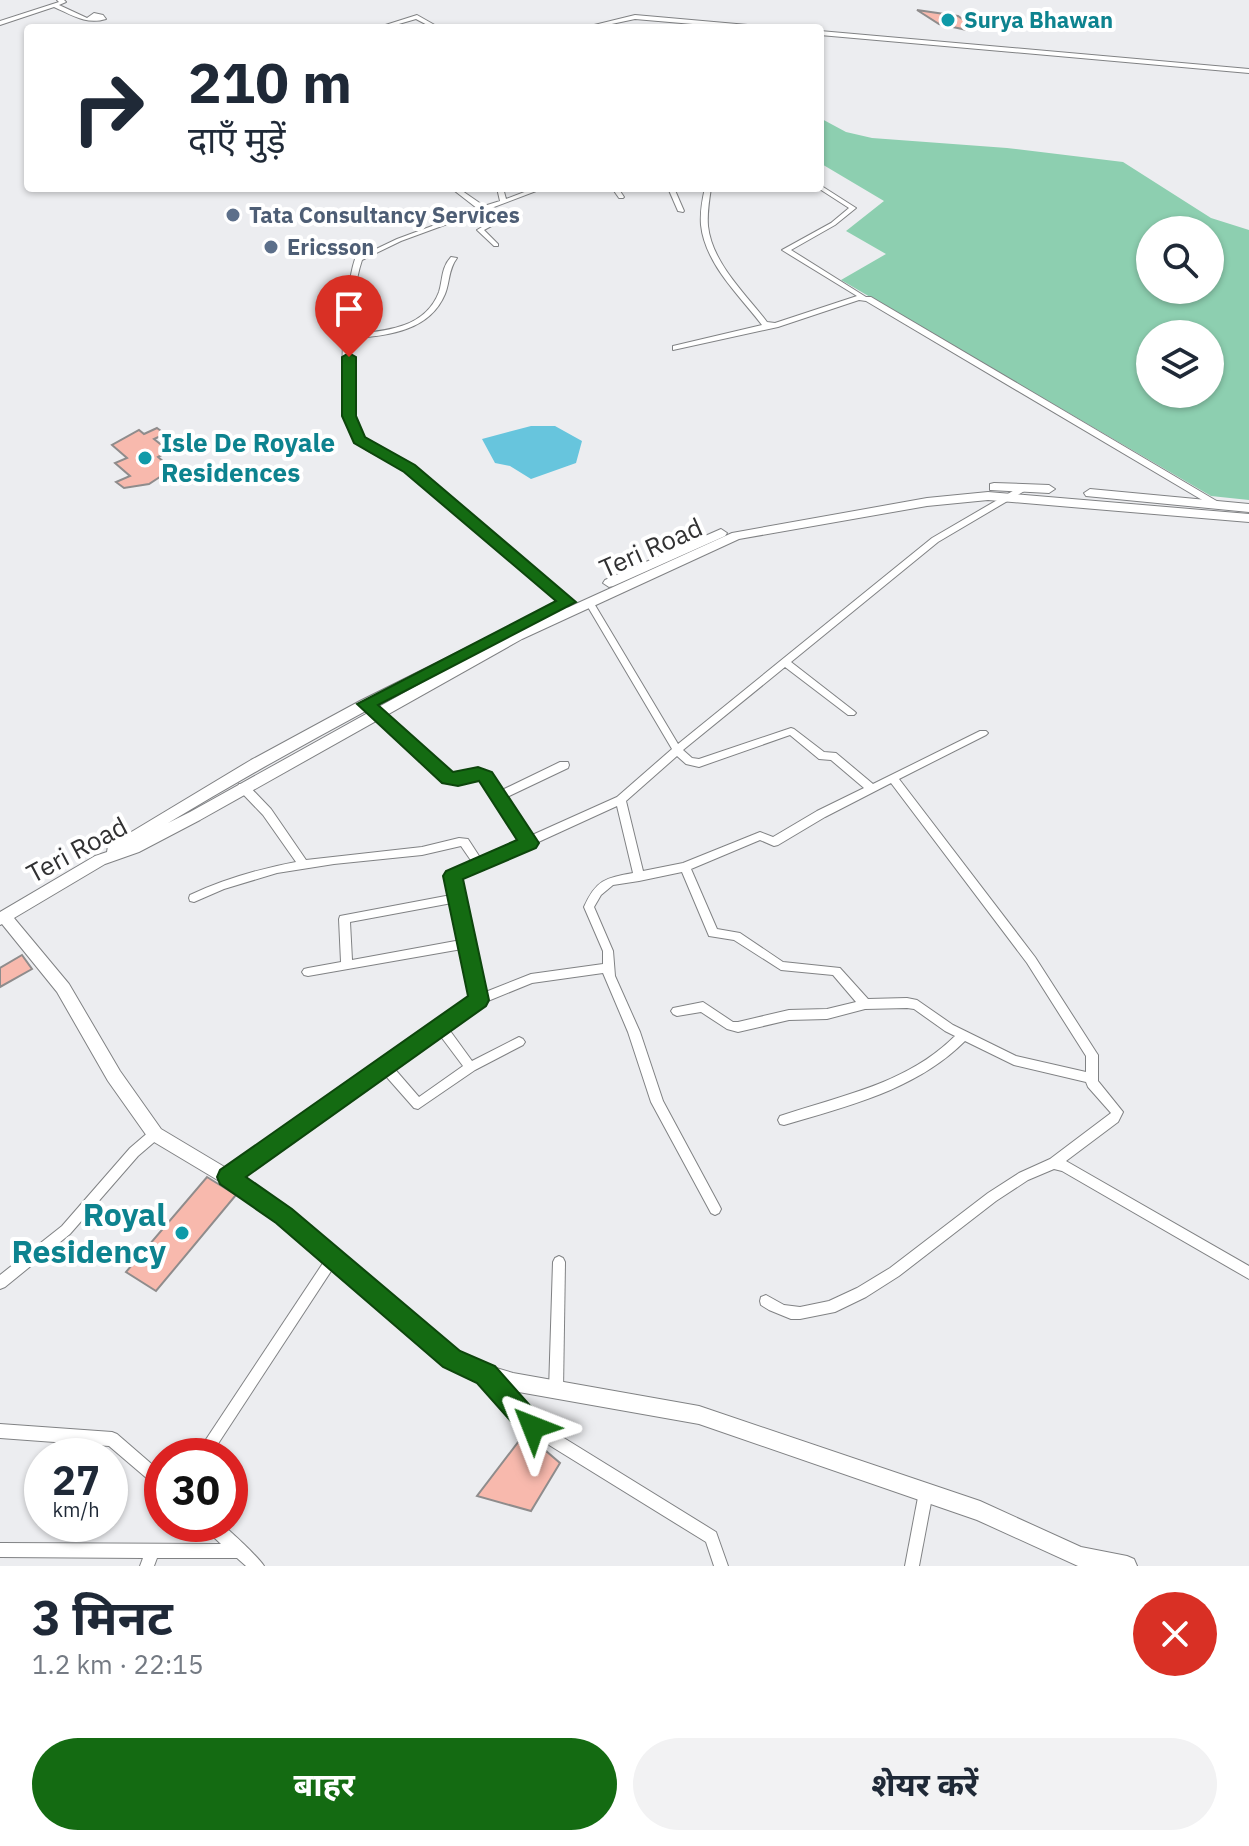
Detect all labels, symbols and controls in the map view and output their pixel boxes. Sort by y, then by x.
place label: Surya Bhawan [964,5,1113,34]
marker: Surya Bhawan [939,11,957,29]
text: 210 m [188,46,352,118]
icon: right [56,56,160,160]
text: दाएँ मुड़ें [188,116,286,163]
place label: Tata Consultancy Services [249,200,520,229]
marker: Tata Consultancy Services [224,206,242,224]
map controls [1136,216,1224,408]
button: search [1136,216,1224,304]
place label: Ericsson [287,232,374,261]
marker: Ericsson [262,238,280,256]
pin [315,275,383,357]
icon: arrive [327,287,371,331]
button: layers [1136,320,1224,408]
place label: Isle De Royale Residences [161,425,335,489]
marker: Isle De Royale Residences [136,449,154,467]
street label: Teri Road [594,509,707,585]
street label: Teri Road [20,808,133,890]
place label: Royal Residency [12,1193,166,1272]
marker: Royal Residency [173,1224,191,1242]
position arrow [491,1385,575,1469]
speed limit sign: 30 [144,1438,248,1542]
text: 27 [52,1454,100,1506]
text: km/h [52,1496,100,1523]
text: 3 मिनट [32,1586,173,1648]
button: close [1133,1592,1217,1676]
text: 1.2 km · 22:15 [32,1647,204,1681]
button: बाहर [32,1738,617,1830]
button: शेयर करें [633,1738,1217,1830]

